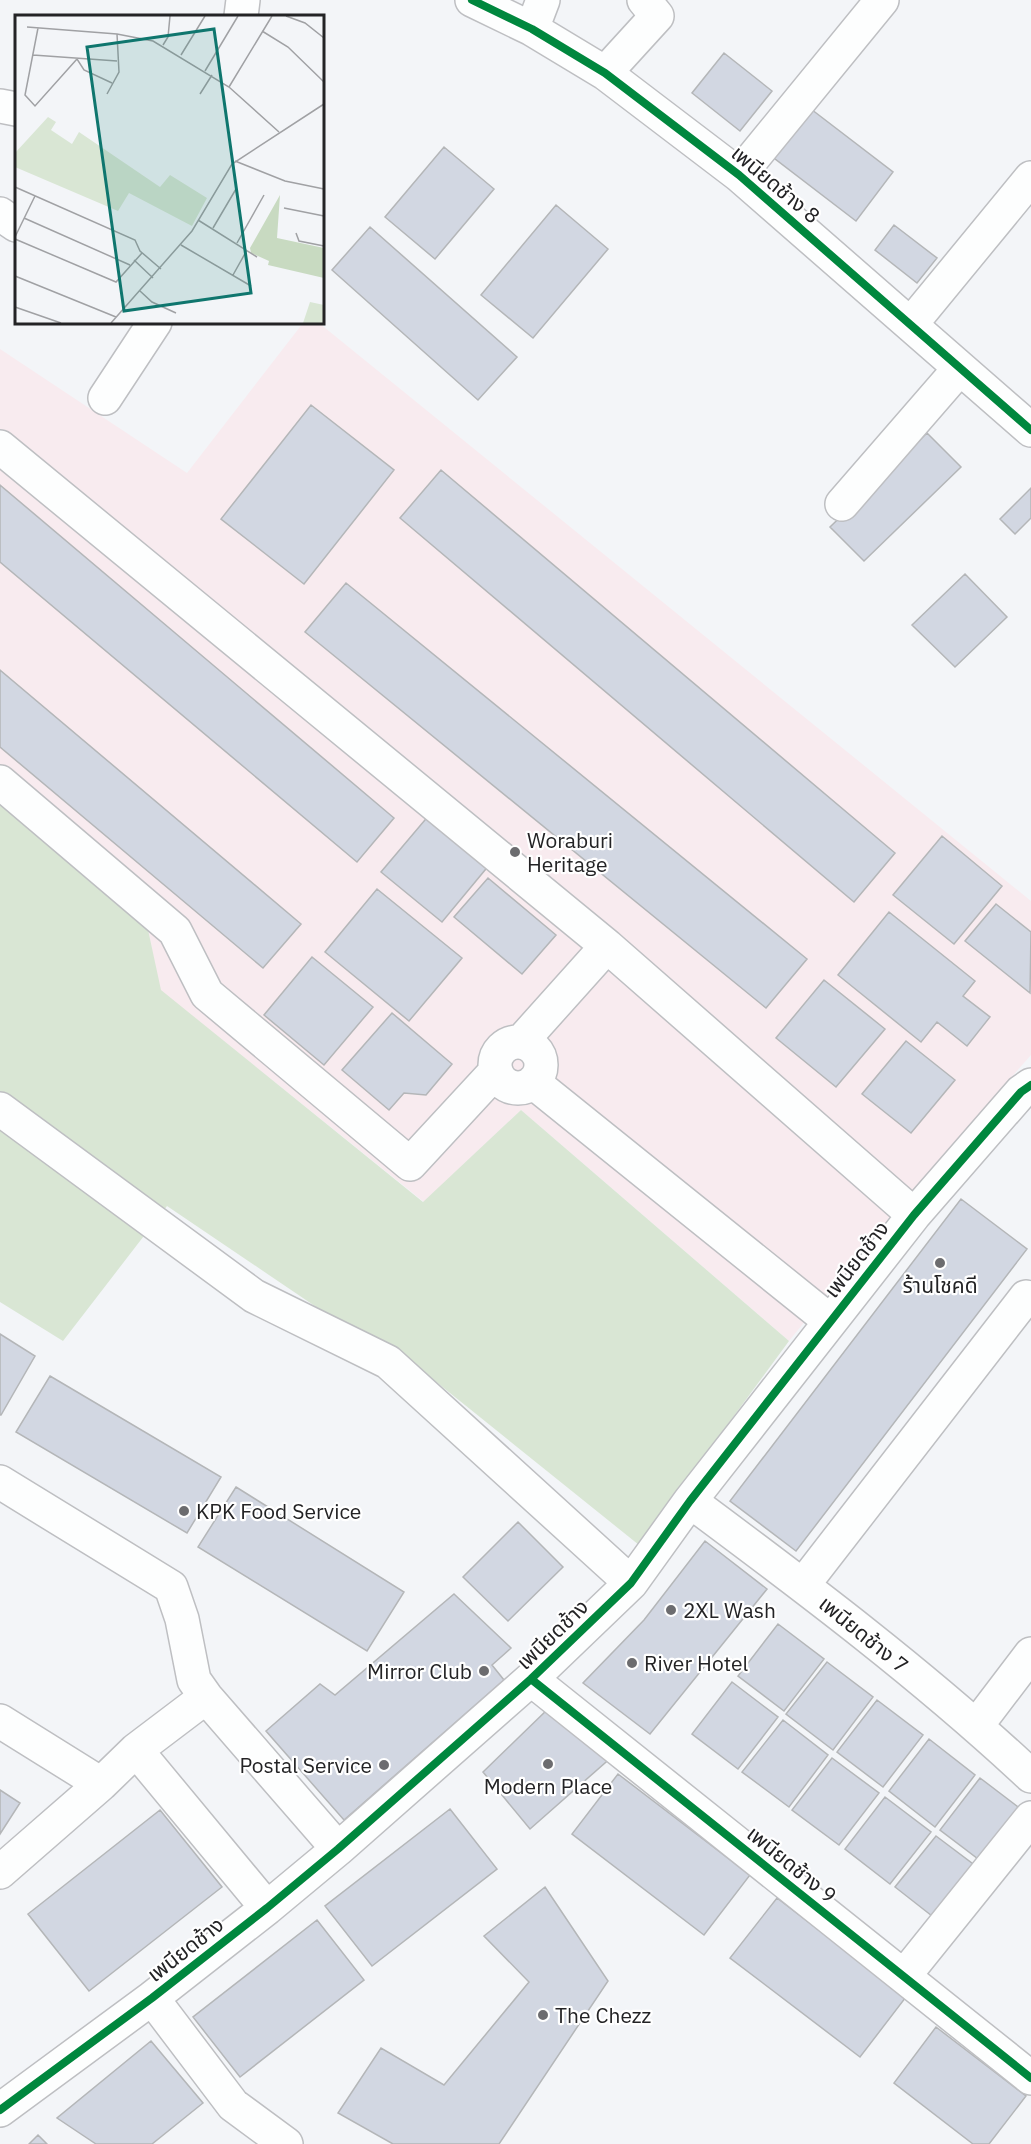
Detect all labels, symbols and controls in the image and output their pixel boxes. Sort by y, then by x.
inset map [15,15,324,324]
street label: เพนียดช้าง 8 [726,139,826,229]
place label: Woraburi Heritage [527,826,613,878]
marker: Woraburi Heritage [508,845,522,859]
street label: เพนียดช้าง [817,1215,895,1303]
marker: ร้านโชคดี [933,1256,947,1270]
place label: ร้านโชคดี [902,1271,978,1299]
place label: KPK Food Service [196,1497,361,1525]
marker: KPK Food Service [177,1504,191,1518]
street label: เพนียดช้าง 7 [813,1589,915,1679]
street label: เพนียดช้าง [510,1593,594,1675]
place label: 2XL Wash [683,1596,776,1624]
marker: 2XL Wash [664,1603,678,1617]
place label: River Hotel [644,1649,748,1677]
marker: River Hotel [625,1656,639,1670]
place label: Mirror Club [367,1657,472,1685]
marker: Mirror Club [477,1664,491,1678]
place label: Postal Service [239,1751,372,1779]
marker: Modern Place [541,1757,555,1771]
marker: Postal Service [377,1758,391,1772]
place label: Modern Place [484,1772,612,1800]
street label: เพนียดช้าง 9 [741,1819,843,1909]
street label: เพนียดช้าง [141,1910,229,1988]
place label: The Chezz [555,2001,652,2029]
marker: The Chezz [536,2008,550,2022]

